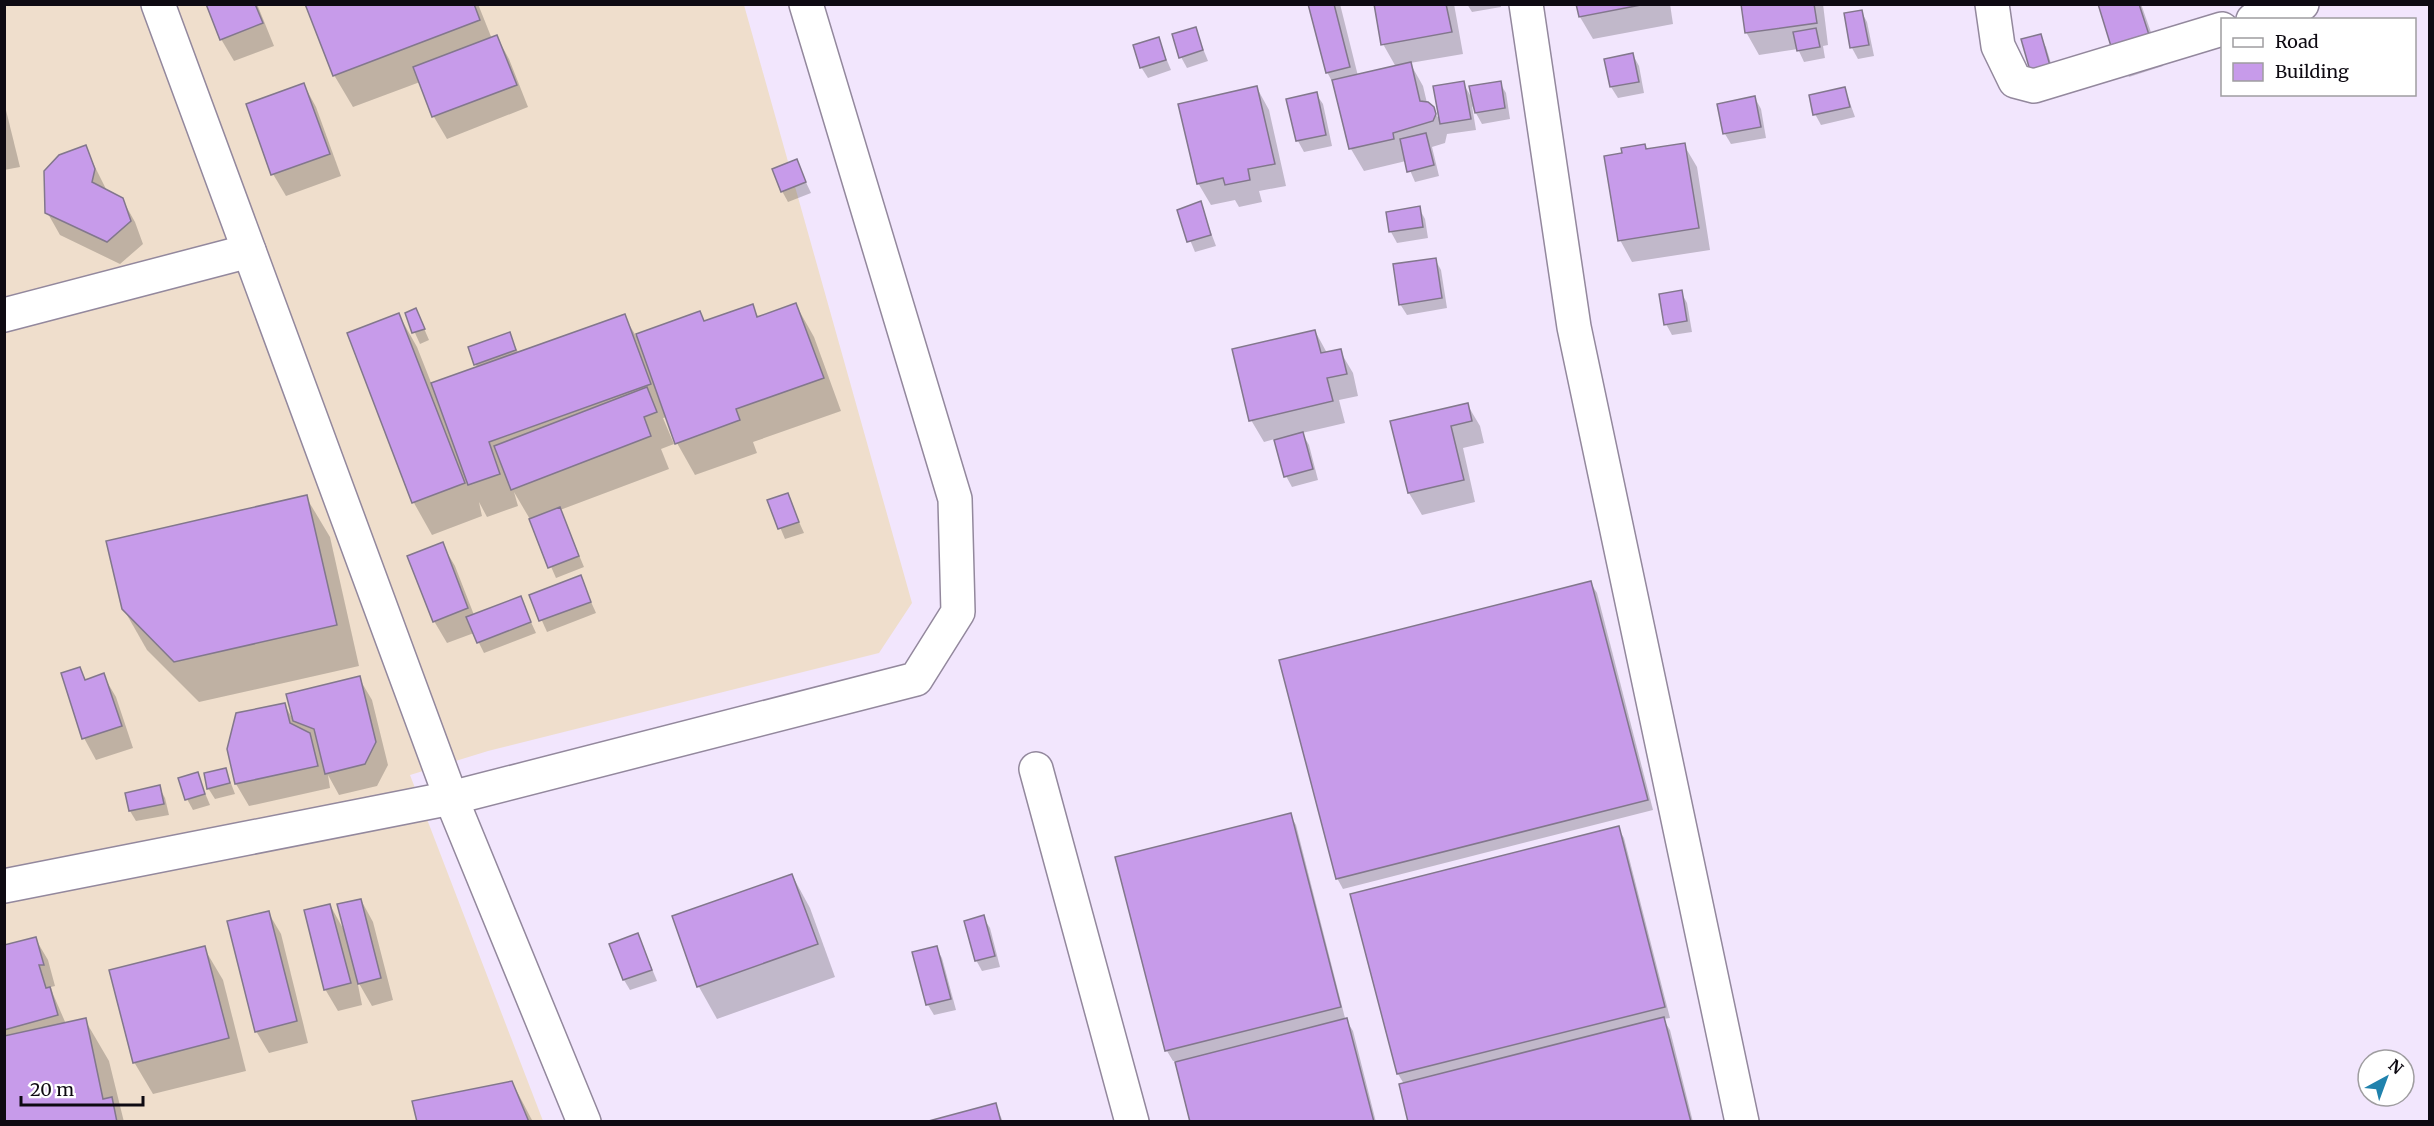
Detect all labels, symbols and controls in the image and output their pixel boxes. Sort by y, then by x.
legend [2221,18,2416,96]
text: Road [2275,30,2319,53]
text: Building [2275,60,2349,83]
north arrow [2356,1048,2416,1108]
text: N [2385,1055,2407,1079]
scale bar [21,1069,142,1107]
text: 20 m [30,1078,74,1101]

